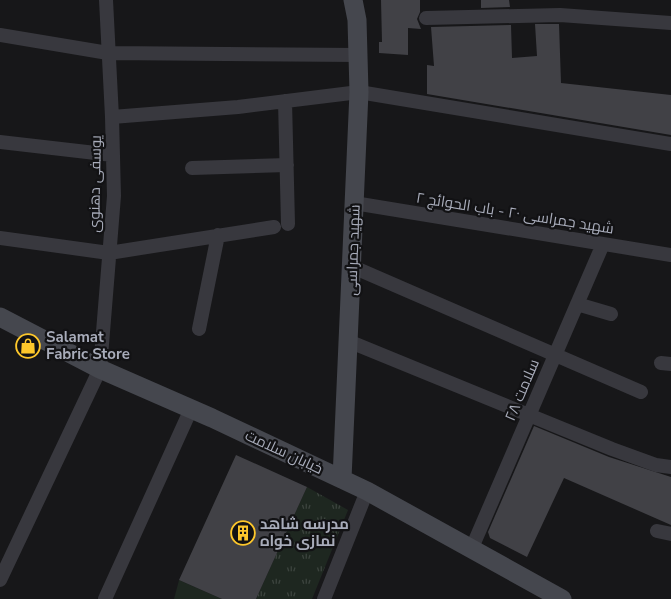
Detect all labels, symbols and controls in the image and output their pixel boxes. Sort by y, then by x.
street label: یوسفی دهنوی [84,135,106,233]
street label: شهید جمراسی ۲۰ - باب الحوائج ۲ [414,187,615,240]
street label: شهید جمراسی [341,204,365,296]
place label: Salamat Fabric Store [46,327,130,364]
shop icon: Salamat Fabric Store [15,333,41,359]
street label: سلامت ۲۸ [500,356,544,424]
street label: خیابان سلامت [242,425,326,479]
place label: مدرسه شاهد نمازی خواه [260,514,349,551]
building icon: مدرسه شاهد نمازی خواه [230,520,256,546]

